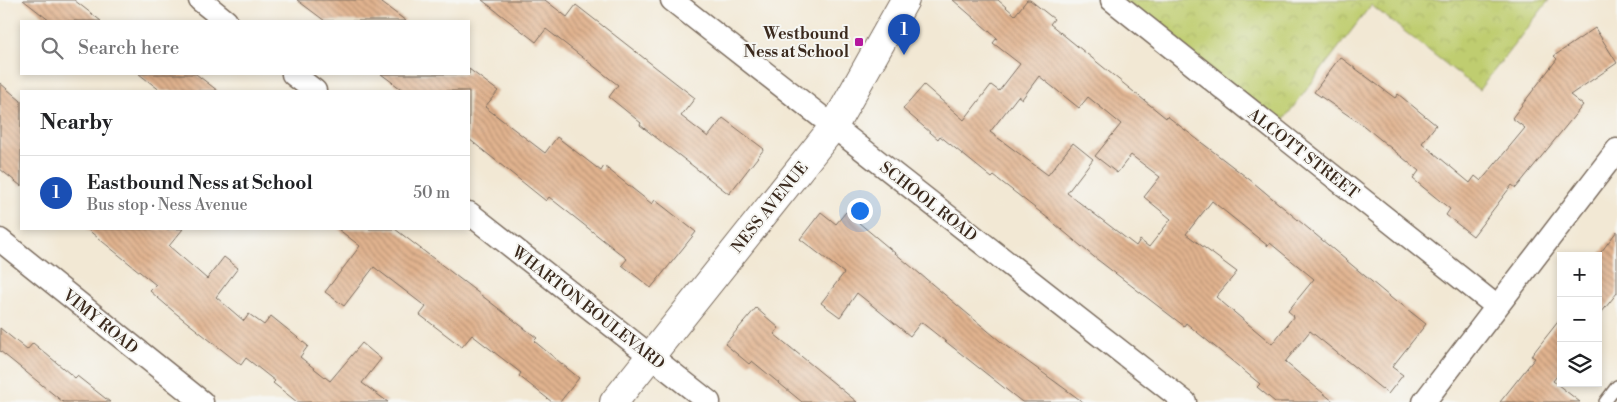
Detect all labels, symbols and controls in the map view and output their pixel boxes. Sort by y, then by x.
pin: 1 [888,14,920,55]
search box [20,20,470,75]
place label: Westbound Ness at School [744,24,850,62]
icon: search [38,34,66,62]
text: Search here [78,36,179,60]
marker: Westbound Ness at School [853,36,865,48]
street label: ALCOTT STREET [1243,104,1363,203]
text: Nearby [40,110,113,136]
street label: NESS AVENUE [727,158,813,257]
street label: SCHOOL ROAD [876,158,981,246]
text: Eastbound Ness at School [87,171,313,195]
text: 1 [52,183,60,203]
text: 50 m [413,183,450,203]
text: Bus stop · Ness Avenue [87,195,248,215]
your location [847,198,873,224]
street label: WHARTON BOULEVARD [507,241,669,374]
map controls [1557,252,1602,387]
button: + [1557,252,1602,297]
street label: VIMY ROAD [58,285,142,358]
button: − [1557,297,1602,342]
button: layers [1557,342,1602,387]

